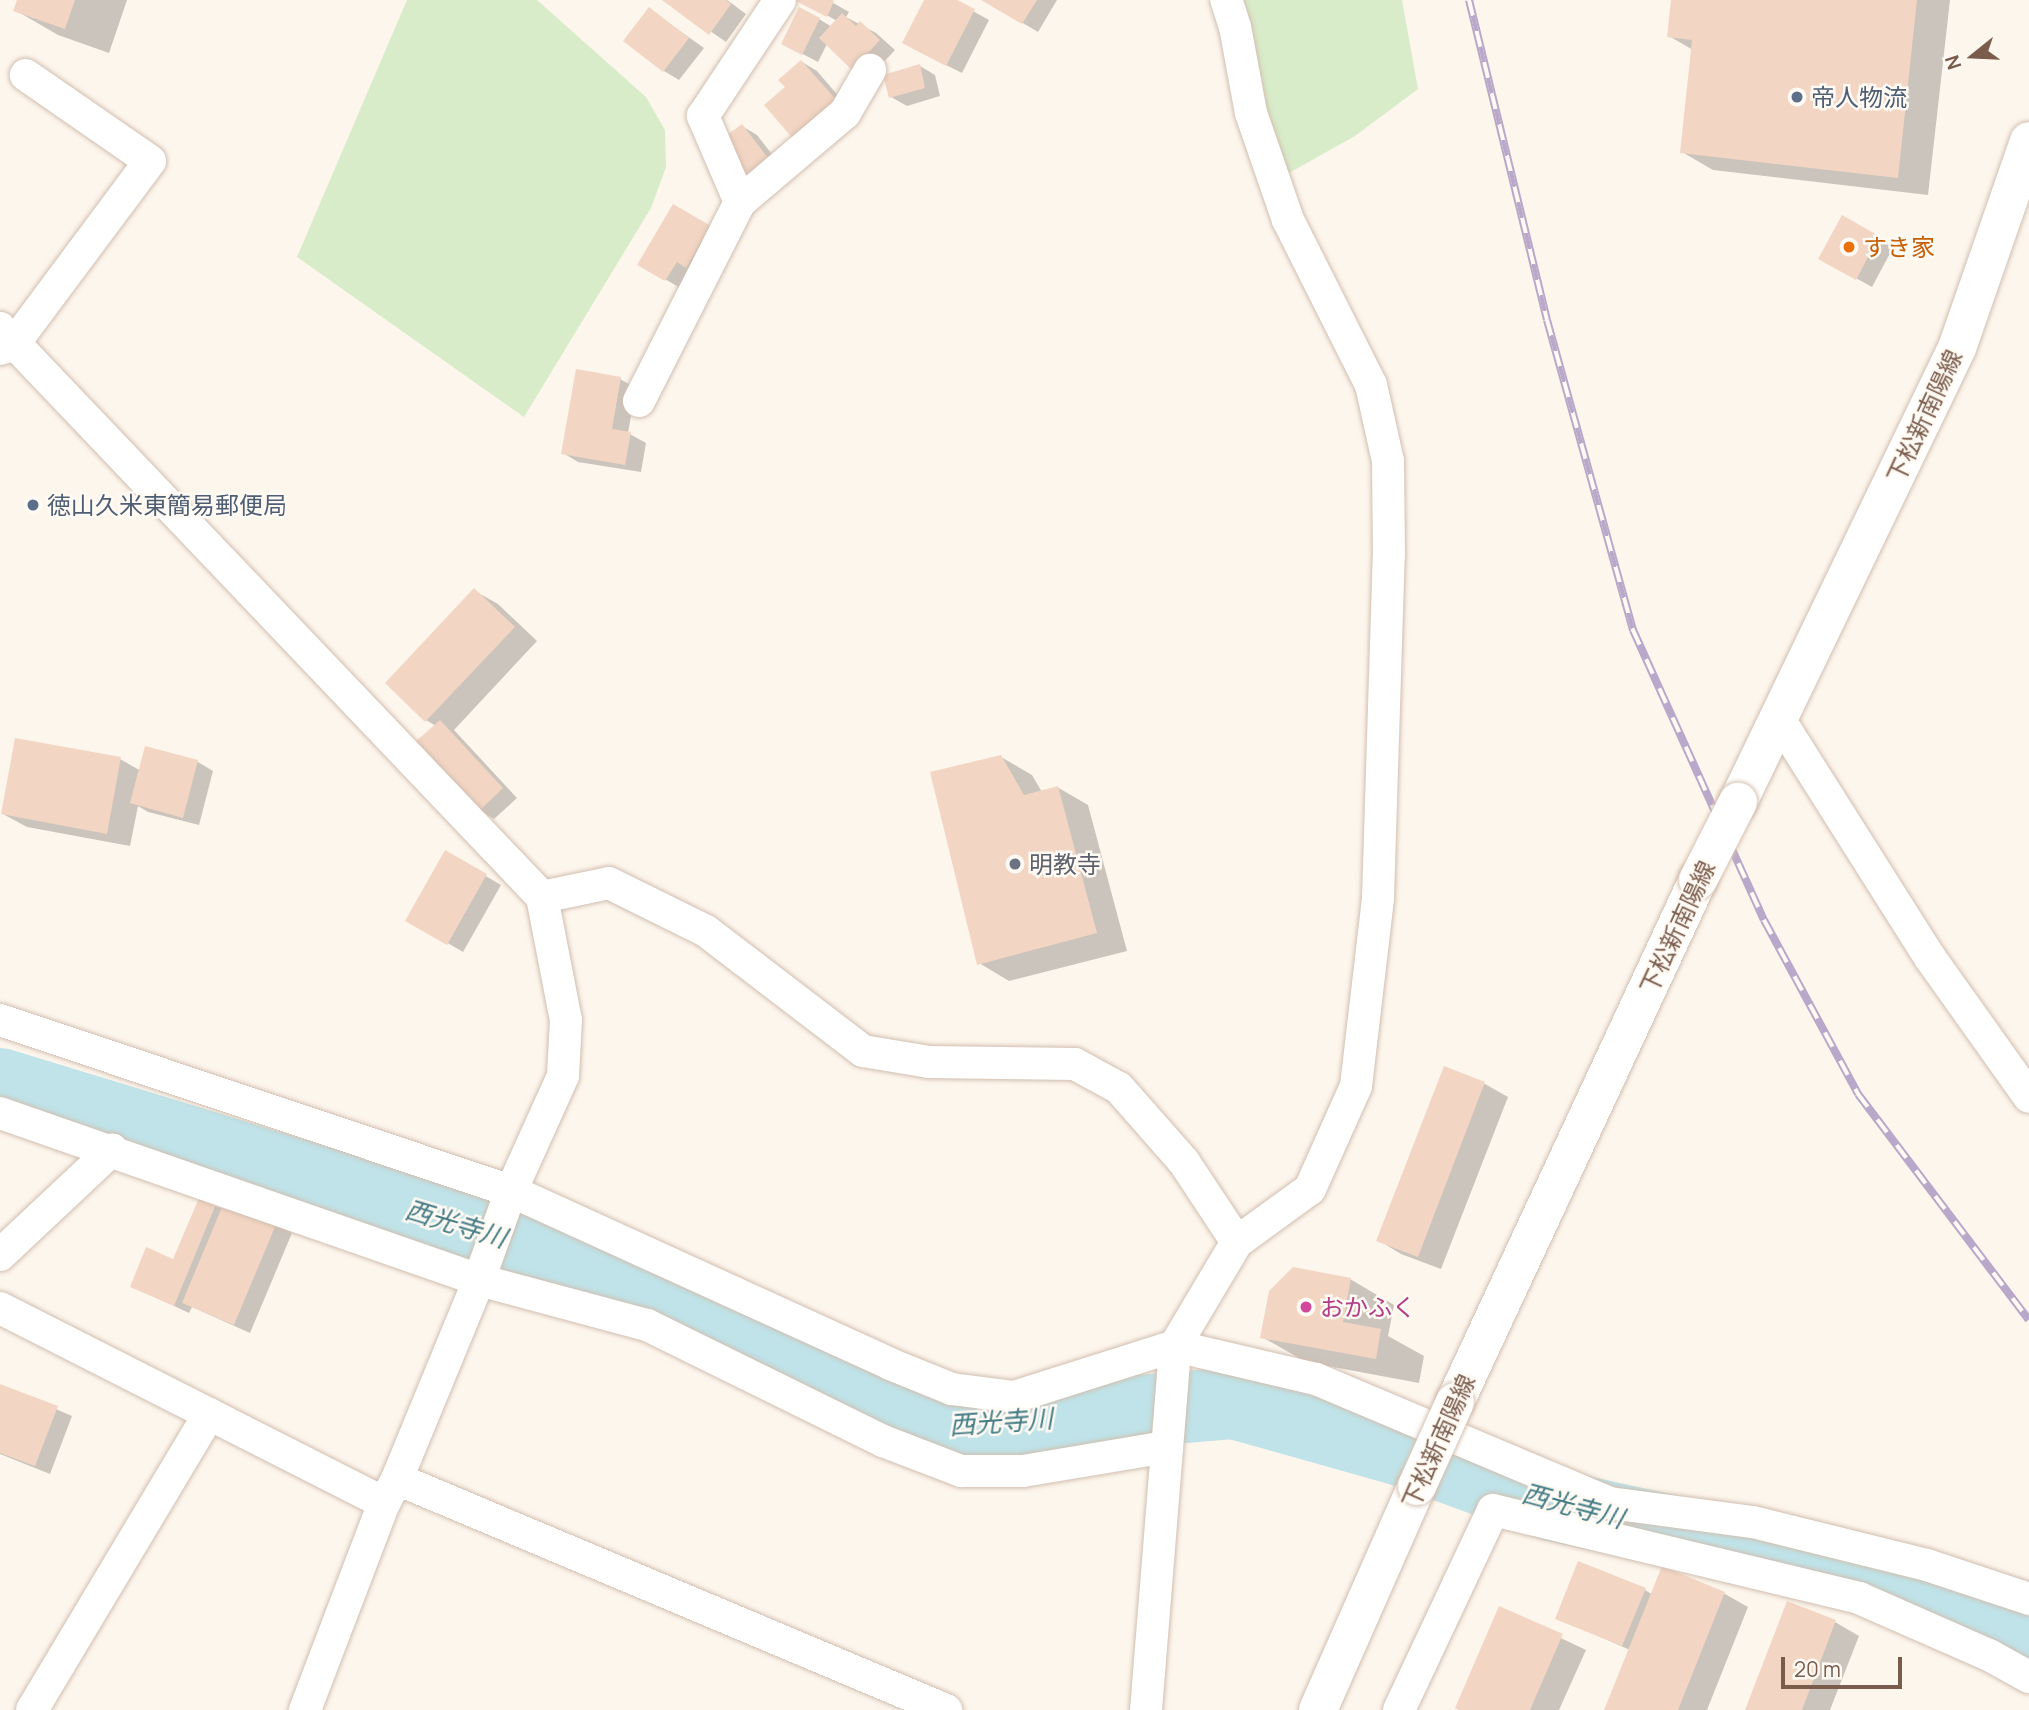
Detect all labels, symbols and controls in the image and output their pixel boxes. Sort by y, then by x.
north arrow [1938,21,2008,91]
text: N [1939,52,1968,73]
place label: 帝人物流 [1811,83,1907,111]
marker: 帝人物流 [1789,89,1805,105]
place label: すき家 [1863,233,1935,261]
marker: すき家 [1841,239,1857,255]
street label: 下松新南陽線 [1881,345,1967,487]
place label: 徳山久米東簡易郵便局 [47,491,287,519]
marker: 徳山久米東簡易郵便局 [25,497,41,513]
place label: 明教寺 [1029,850,1101,878]
marker: 明教寺 [1007,856,1023,872]
street label: 下松新南陽線 [1634,856,1720,998]
water label: 西光寺川 [402,1194,510,1254]
place label: おかふく [1320,1293,1416,1321]
marker: おかふく [1298,1299,1314,1315]
street label: 下松新南陽線 [1396,1369,1480,1513]
water label: 西光寺川 [948,1403,1054,1441]
water label: 西光寺川 [1519,1477,1627,1535]
scale bar [1784,1644,1905,1688]
text: 20 m [1794,1655,1841,1683]

